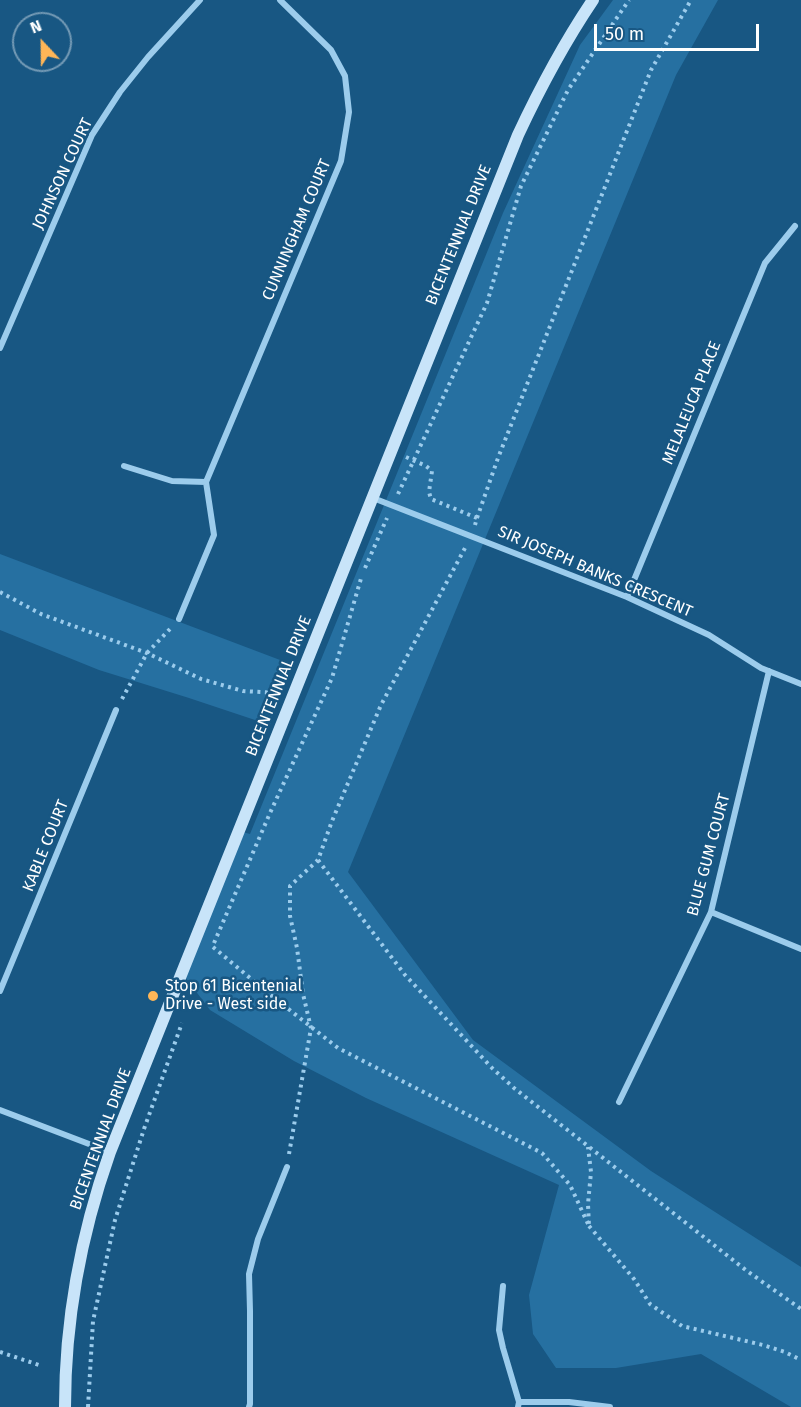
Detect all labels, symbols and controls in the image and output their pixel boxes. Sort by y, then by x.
north arrow [12,12,72,72]
scale bar [597,12,762,50]
text: N [27,16,44,37]
text: 50 m [605,23,644,45]
street label: JOHNSON COURT [29,115,97,233]
street label: CUNNINGHAM COURT [259,156,335,304]
street label: BICENTENNIAL DRIVE [422,162,496,308]
street label: MELALEUCA PLACE [658,338,726,468]
street label: SIR JOSEPH BANKS CRESCENT [495,522,695,622]
street label: BICENTENNIAL DRIVE [242,613,316,759]
street label: BLUE GUM COURT [683,792,735,918]
street label: KABLE COURT [19,797,73,895]
place label: Stop 61 Bicentenial Drive - West side [165,977,302,1015]
marker: Stop 61 Bicentenial Drive - West side [146,989,160,1003]
street label: BICENTENNIAL DRIVE [66,1065,136,1213]

